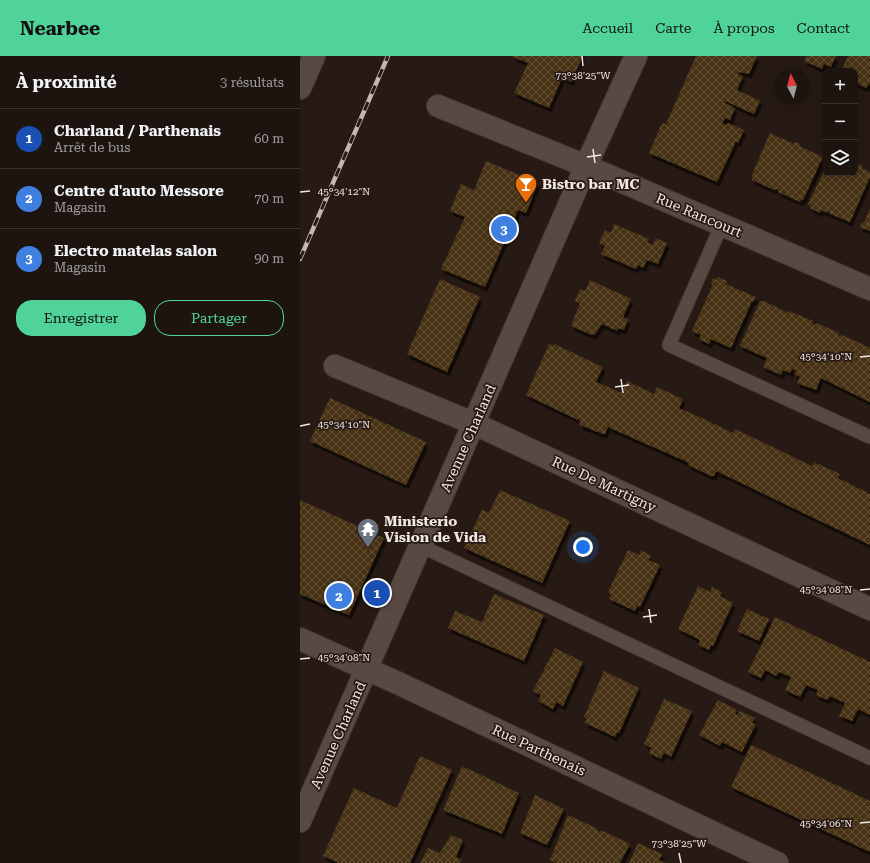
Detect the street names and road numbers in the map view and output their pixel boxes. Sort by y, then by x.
street label: Rue Rancourt [654,190,744,240]
street label: Avenue Charland [437,382,499,494]
street label: Rue De Martigny [549,453,659,515]
street label: Avenue Charland [307,679,369,791]
street label: Rue Parthenais [490,721,589,779]

